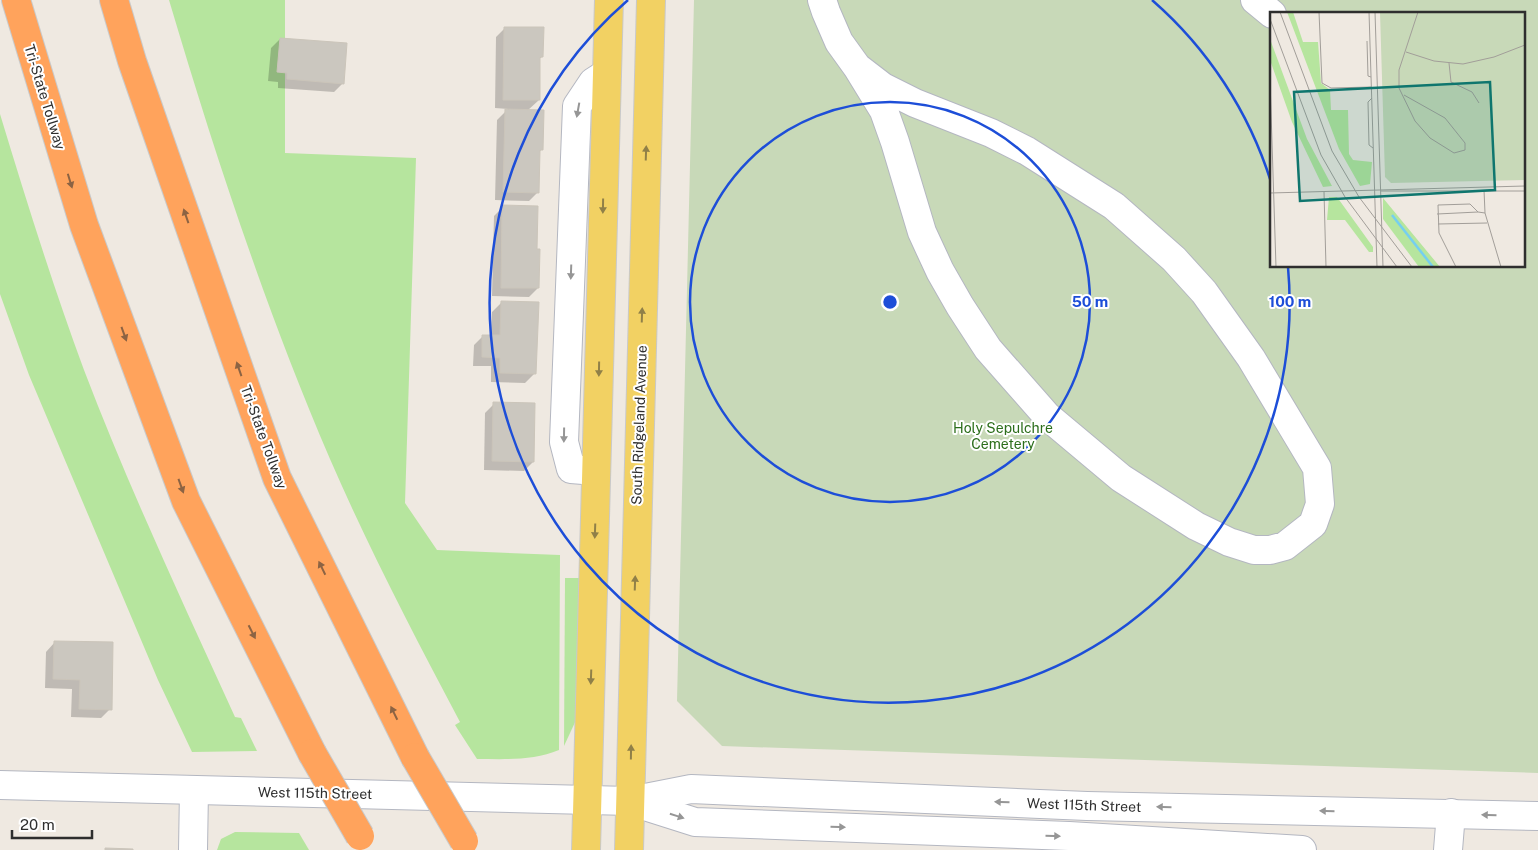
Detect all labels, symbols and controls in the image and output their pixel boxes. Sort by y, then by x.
inset map [1270,12,1526,268]
street label: Tri-State Tollway [21,42,69,152]
one-way arrow [574,103,582,119]
one-way arrow [643,145,651,161]
one-way arrow [67,173,75,188]
one-way arrow [599,198,607,214]
one-way arrow [182,208,190,223]
one-way arrow [566,264,574,280]
centre of rings [881,293,899,311]
text: 50 m [1072,293,1108,310]
text: 100 m [1269,293,1311,310]
one-way arrow [638,307,646,323]
one-way arrow [120,327,128,342]
street label: South Ridgeland Avenue [628,345,650,505]
one-way arrow [595,361,603,377]
one-way arrow [235,362,242,377]
street label: Tri-State Tollway [238,383,290,492]
park label: Holy Sepulchre Cemetery [953,420,1053,452]
one-way arrow [560,427,568,443]
one-way arrow [177,479,185,494]
one-way arrow [591,523,599,539]
one-way arrow [317,560,326,575]
one-way arrow [631,574,639,590]
one-way arrow [248,625,256,639]
one-way arrow [586,669,594,685]
one-way arrow [389,706,397,720]
one-way arrow [627,744,635,760]
street label: West 115th Street [258,784,372,802]
street label: West 115th Street [1026,795,1142,815]
one-way arrow [994,798,1010,806]
one-way arrow [1156,803,1172,811]
one-way arrow [1319,807,1335,815]
scale bar [12,808,92,840]
one-way arrow [1481,810,1497,818]
one-way arrow [670,812,685,820]
text: 20 m [20,816,55,833]
one-way arrow [831,823,847,831]
one-way arrow [1045,832,1061,840]

